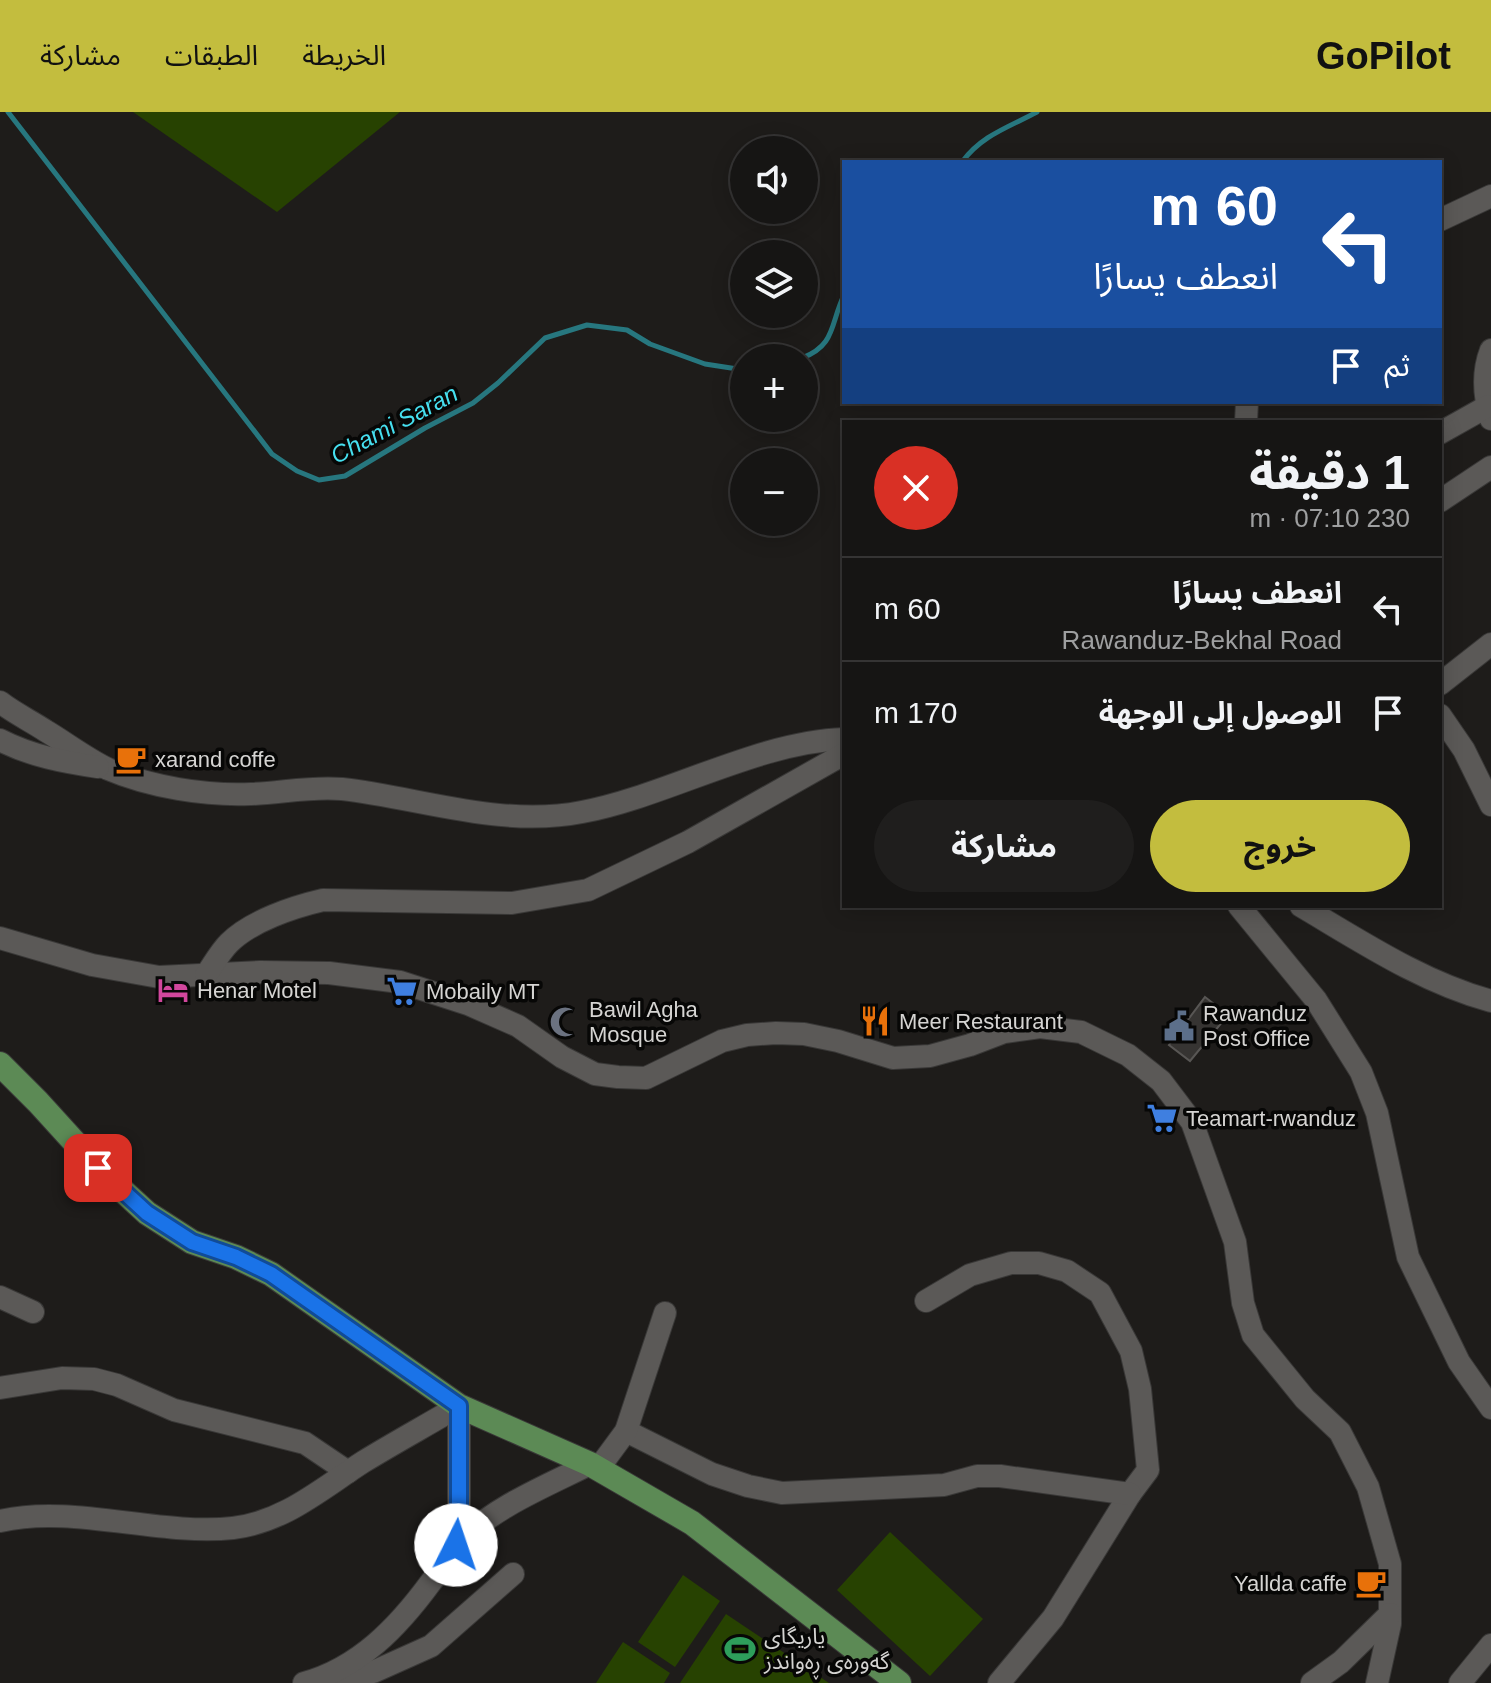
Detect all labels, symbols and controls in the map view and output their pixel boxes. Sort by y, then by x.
text: GoPilot [1316,35,1451,77]
text: مشاركة [40,40,121,71]
text: الطبقات [165,40,258,71]
text: الخريطة [302,40,386,71]
map controls [730,136,818,536]
button: sound [730,136,818,224]
text: 60 m [1150,174,1278,237]
icon: left [1306,192,1410,296]
button: layers [730,240,818,328]
text: انعطف يسارًا [1093,256,1278,297]
button: + [730,344,818,432]
icon: arrive [1324,344,1368,388]
text: ثم [1384,349,1410,382]
water label: Chami Saran [326,379,462,469]
button: close [874,446,958,530]
text: 1 دقيقة [1249,446,1410,499]
button: − [730,448,818,536]
text: 230 m · 07:10 [1250,503,1410,533]
text: انعطف يسارًا [1173,576,1342,609]
icon: left [1366,587,1410,631]
text: 60 m [874,592,941,625]
text: Rawanduz-Bekhal Road [1062,625,1342,655]
icon: arrive [1366,691,1410,735]
text: 170 m [874,696,957,729]
text: الوصول إلى الوجهة [1099,696,1342,729]
cafe icon: xarand coffe [114,742,148,776]
place label: xarand coffe [155,747,276,772]
button: مشاركة [874,800,1134,892]
button: خروج [1150,800,1410,892]
hotel icon: Henar Motel [156,973,190,1007]
supermarket icon: Mobaily MT [385,974,419,1008]
place label: Henar Motel [197,978,317,1003]
place label: Mobaily MT [426,979,540,1004]
place label: Bawil Agha Mosque [589,997,699,1047]
place label: Rawanduz Post Office [1203,1001,1310,1051]
restaurant icon: Meer Restaurant [858,1004,892,1038]
mosque icon: Bawil Agha Mosque [548,1005,582,1039]
place label: Meer Restaurant [899,1009,1063,1034]
public building icon: Rawanduz Post Office [1162,1009,1196,1043]
supermarket icon: Teamart-rwanduz [1145,1101,1179,1135]
place label: Teamart-rwanduz [1186,1106,1356,1131]
pin [64,1134,132,1202]
icon: arrive [76,1146,120,1190]
position arrow [414,1503,498,1587]
cafe icon: Yallda caffe [1354,1566,1388,1600]
place label: Yallda caffe [1234,1571,1347,1596]
place label: یاریگای گەورەی ڕەواندز [763,1624,890,1679]
sports icon: یاریگای گەورەی ڕەواندز [723,1632,757,1666]

